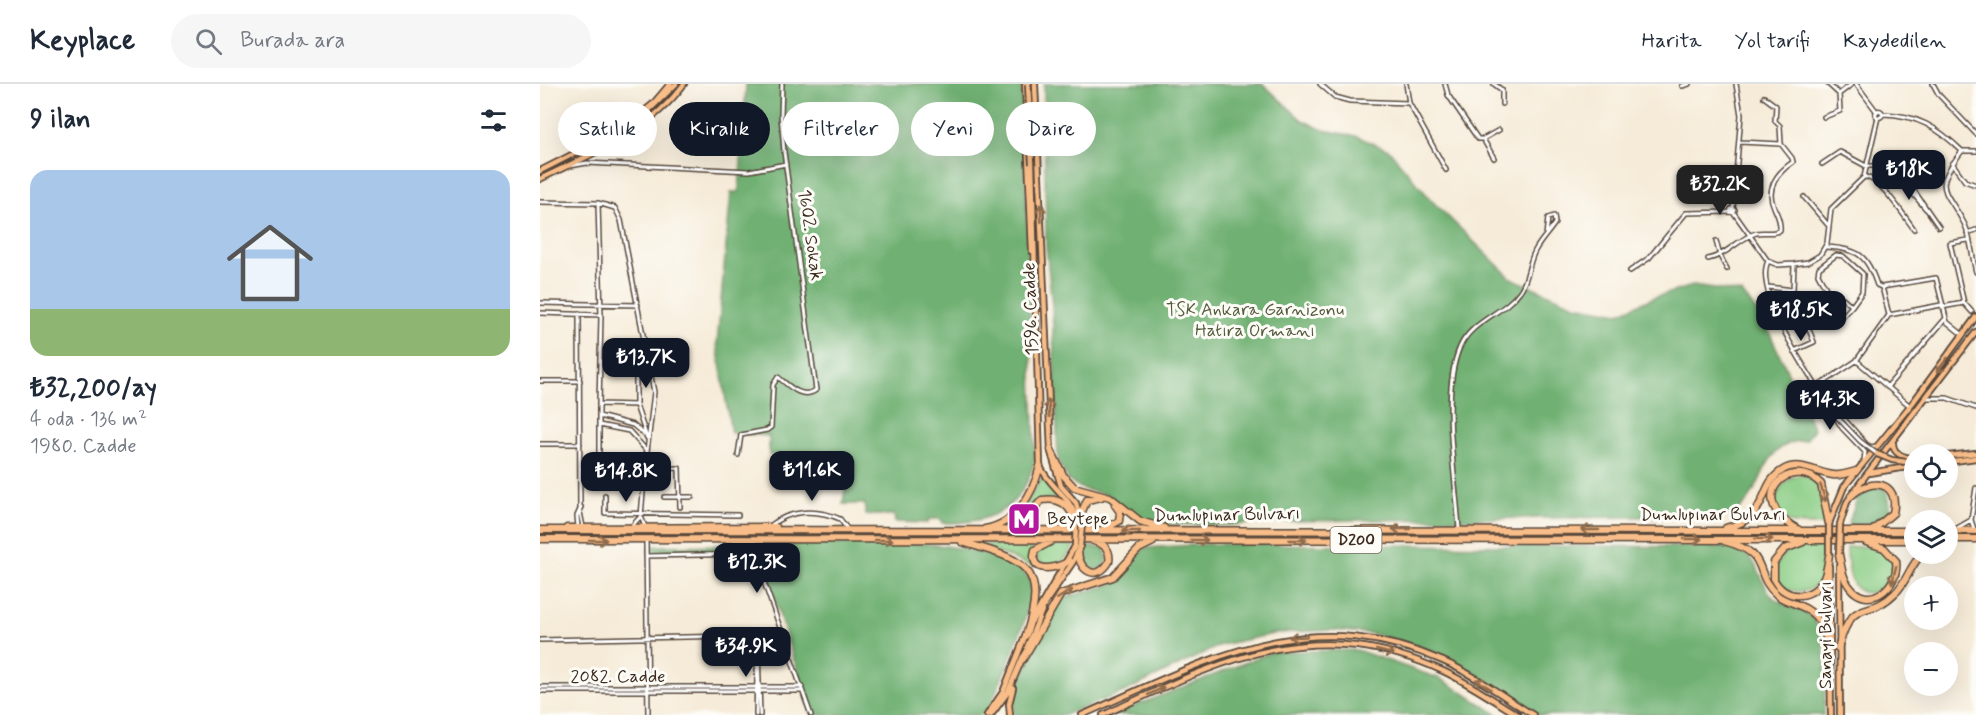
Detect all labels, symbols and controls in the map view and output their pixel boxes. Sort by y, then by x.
search box [171,14,591,68]
text: Keyplace [30,23,135,60]
icon: search [192,25,225,58]
text: Burada ara [240,27,345,55]
text: Harita [1641,27,1702,55]
text: Yol tarifi [1735,27,1810,55]
text: Kaydedilen [1843,27,1946,55]
chip: Satılık [558,102,657,156]
chip: Kiralık [669,102,770,156]
chip: Filtreler [782,102,899,156]
chip: Yeni [911,102,994,156]
chip: Daire [1006,102,1096,156]
text: 9 ilan [30,103,91,137]
icon: filters [477,104,510,137]
pin: ₺18K [1873,150,1945,201]
text: ₺18K [1886,156,1932,183]
pin: ₺32.2K [1671,165,1769,216]
text: ₺32.2K [1690,171,1750,198]
street label: 1602. Sokak [792,188,828,282]
one-way arrow [1036,203,1047,223]
icon: home [216,209,324,317]
street label: 1596. Cadde [1017,262,1045,356]
pin: ₺18.5K [1752,291,1850,342]
text: ₺18.5K [1770,297,1832,324]
park label: TSK Ankara Garnizonu Hatıra Ormanı [1166,298,1344,343]
pin: ₺13.7K [597,338,695,389]
text: ₺13.7K [616,344,676,371]
one-way arrow [1936,357,1949,373]
text: ₺32,200/ay [30,372,157,406]
pin: ₺14.3K [1781,380,1879,431]
text: ₺14.3K [1800,386,1860,413]
one-way arrow [1043,398,1054,418]
text: 4 oda · 136 m² [30,406,147,433]
text: 1980. Cadde [30,433,136,460]
map controls [1904,444,1958,696]
button: locate [1904,444,1958,498]
pin: ₺11.6K [763,451,861,502]
pin: ₺14.8K [577,452,675,503]
text: ₺11.6K [783,457,841,484]
text: ₺14.8K [595,458,657,485]
one-way arrow [1818,483,1829,502]
metro station icon: Beytepe [1006,501,1042,537]
street label: Dumlupınar Bulvarı [1154,502,1300,528]
street label: Dumlupınar Bulvarı [1640,503,1786,527]
place label: Beytepe [1047,507,1109,531]
button: layers [1904,510,1958,564]
one-way arrow [1391,523,1411,535]
one-way arrow [1580,524,1600,536]
one-way arrow [1122,525,1142,537]
road number: D200 [1330,527,1382,553]
one-way arrow [1682,533,1702,545]
one-way arrow [1753,533,1773,545]
one-way arrow [588,534,608,546]
one-way arrow [873,534,893,546]
one-way arrow [1188,534,1208,546]
one-way arrow [1288,534,1308,546]
pin: ₺12.3K [708,543,806,594]
text: ₺12.3K [728,549,786,576]
one-way arrow [1888,565,1900,584]
button: + [1904,576,1958,630]
street label: Sanayi Bulvarı [1814,581,1838,689]
one-way arrow [1056,588,1073,600]
pin: ₺34.9K [697,627,795,678]
one-way arrow [1289,632,1309,643]
text: ₺34.9K [716,633,776,660]
button: − [1904,642,1958,696]
one-way arrow [1375,646,1394,658]
street label: 2082. Cadde [571,665,665,689]
one-way arrow [1475,677,1492,689]
one-way arrow [1147,684,1165,696]

